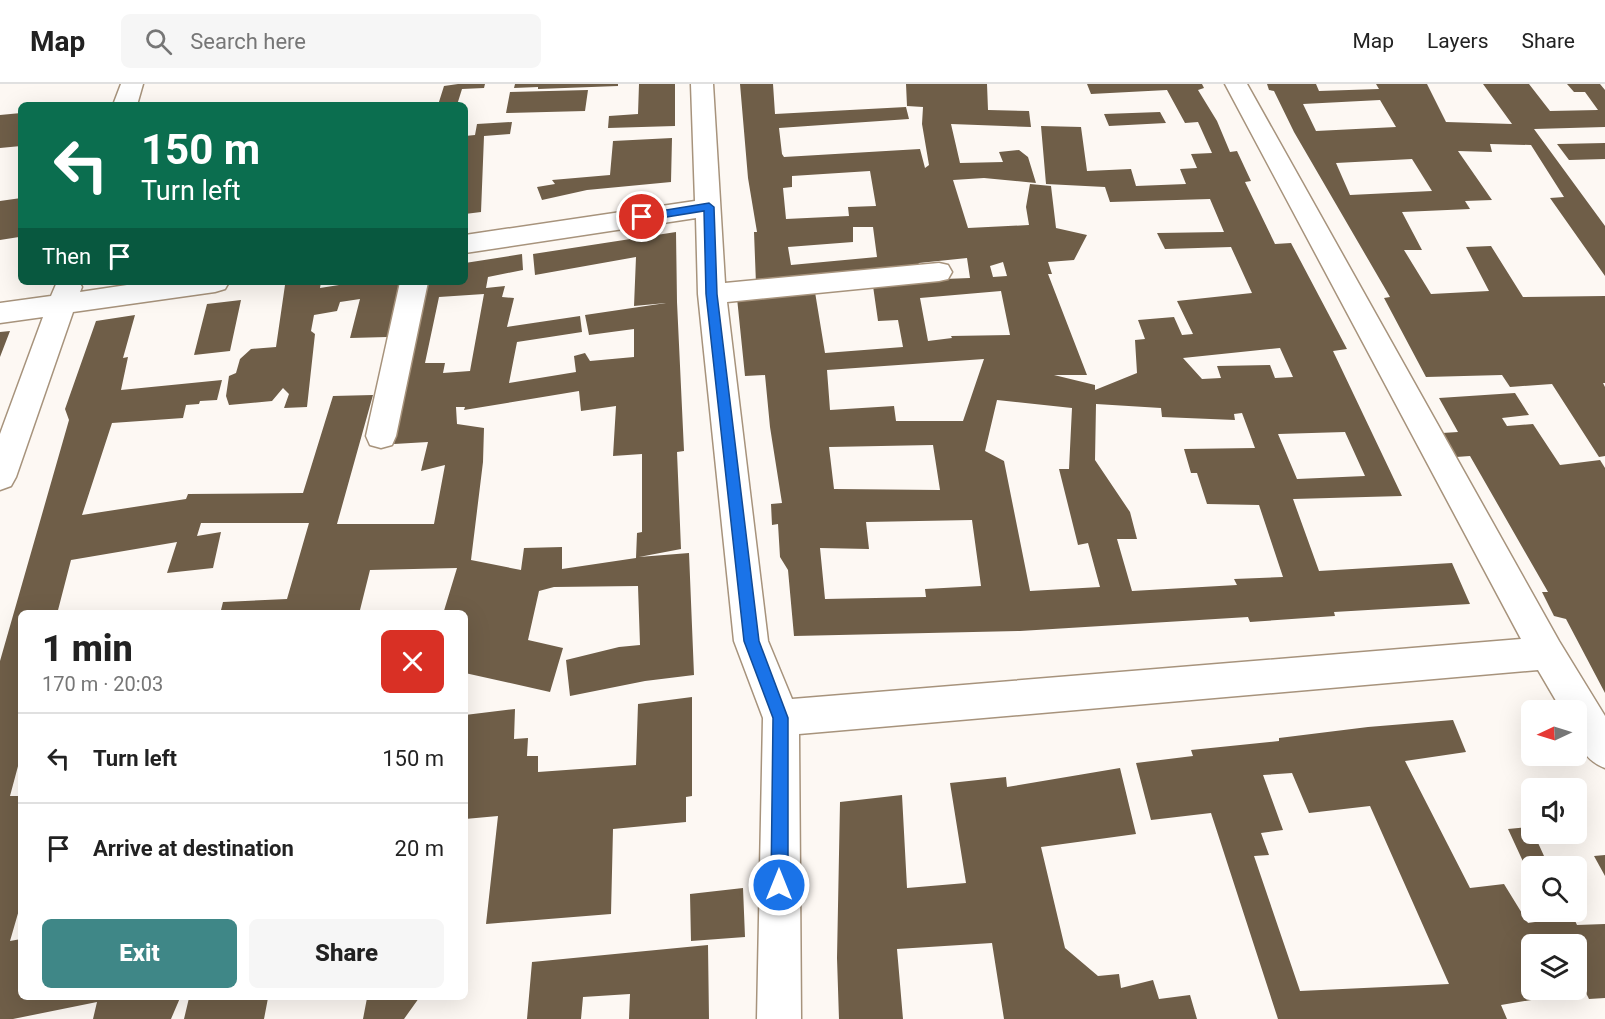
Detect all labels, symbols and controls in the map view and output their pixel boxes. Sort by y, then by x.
search box [121,14,541,68]
text: Map [30,25,85,58]
icon: search [142,25,175,58]
text: Search here [190,29,306,54]
text: Map [1352,29,1394,53]
text: Layers [1427,29,1488,53]
text: Share [1521,29,1575,53]
text: 150 m [141,125,260,174]
icon: left [42,126,120,204]
text: Turn left [141,175,241,207]
pin [616,191,667,242]
icon: arrive [625,200,658,233]
icon: arrive [103,240,136,273]
text: Then [42,244,91,269]
text: 1 min [42,628,133,670]
button: close [381,630,444,693]
text: 170 m · 20:03 [42,672,163,696]
north arrow [1521,700,1587,766]
map controls [1521,700,1587,1000]
icon: left [42,742,75,775]
text: Turn left [93,746,177,771]
text: 150 m [382,746,444,771]
button: sound [1521,778,1587,844]
icon: arrive [42,832,75,865]
text: Arrive at destination [93,836,294,861]
text: 20 m [395,836,444,861]
position arrow [747,853,811,917]
button: search [1521,856,1587,922]
button: Exit [42,919,237,988]
button: Share [249,919,444,988]
button: layers [1521,934,1587,1000]

